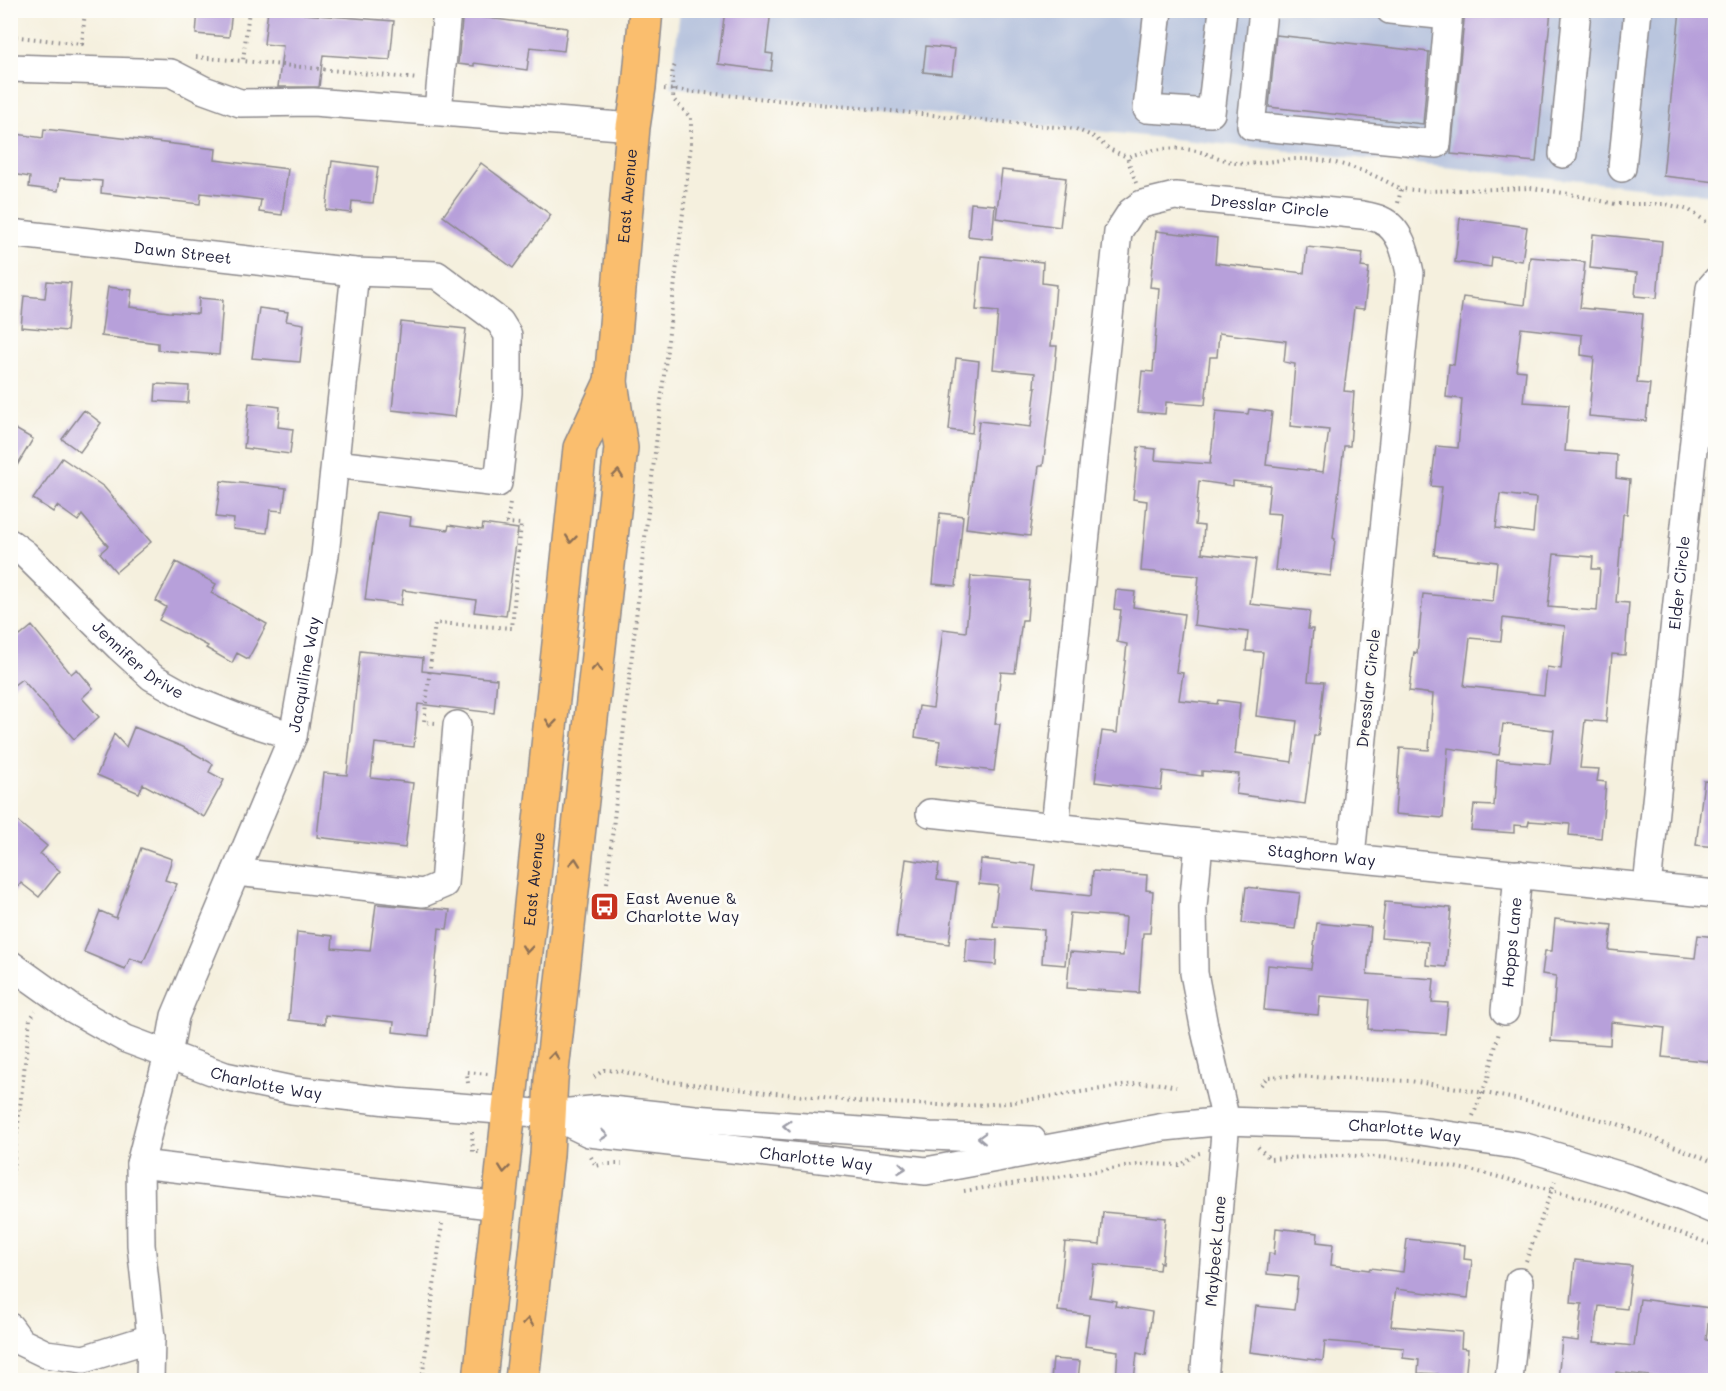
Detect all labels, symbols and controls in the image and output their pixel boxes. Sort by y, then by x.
street label: East Avenue [612,148,641,244]
street label: Dresslar Circle [1209,189,1330,222]
street label: Dawn Street [133,236,233,268]
one-way arrow [612,470,624,479]
one-way arrow [565,534,578,543]
street label: Elder Circle [1663,535,1694,631]
street label: Jacquiline Way [283,615,324,734]
street label: Jennifer Drive [88,616,188,703]
street label: Dresslar Circle [1351,628,1384,748]
one-way arrow [590,663,603,672]
one-way arrow [545,718,558,727]
street label: East Avenue [518,831,549,927]
street label: Staghorn Way [1267,839,1377,870]
one-way arrow [568,857,581,866]
place label: East Avenue & Charlotte Way [626,887,739,926]
bus stop icon: East Avenue & Charlotte Way [589,891,621,923]
street label: Hopps Lane [1496,896,1526,988]
one-way arrow [521,944,534,953]
one-way arrow [547,1051,560,1060]
street label: Charlotte Way [208,1061,323,1103]
street label: Charlotte Way [1348,1114,1463,1147]
one-way arrow [783,1119,792,1132]
one-way arrow [599,1128,609,1141]
one-way arrow [977,1131,986,1144]
street label: Charlotte Way [759,1141,874,1175]
one-way arrow [898,1161,907,1174]
one-way arrow [498,1165,510,1174]
street label: Maybeck Lane [1199,1195,1230,1307]
one-way arrow [521,1318,534,1327]

